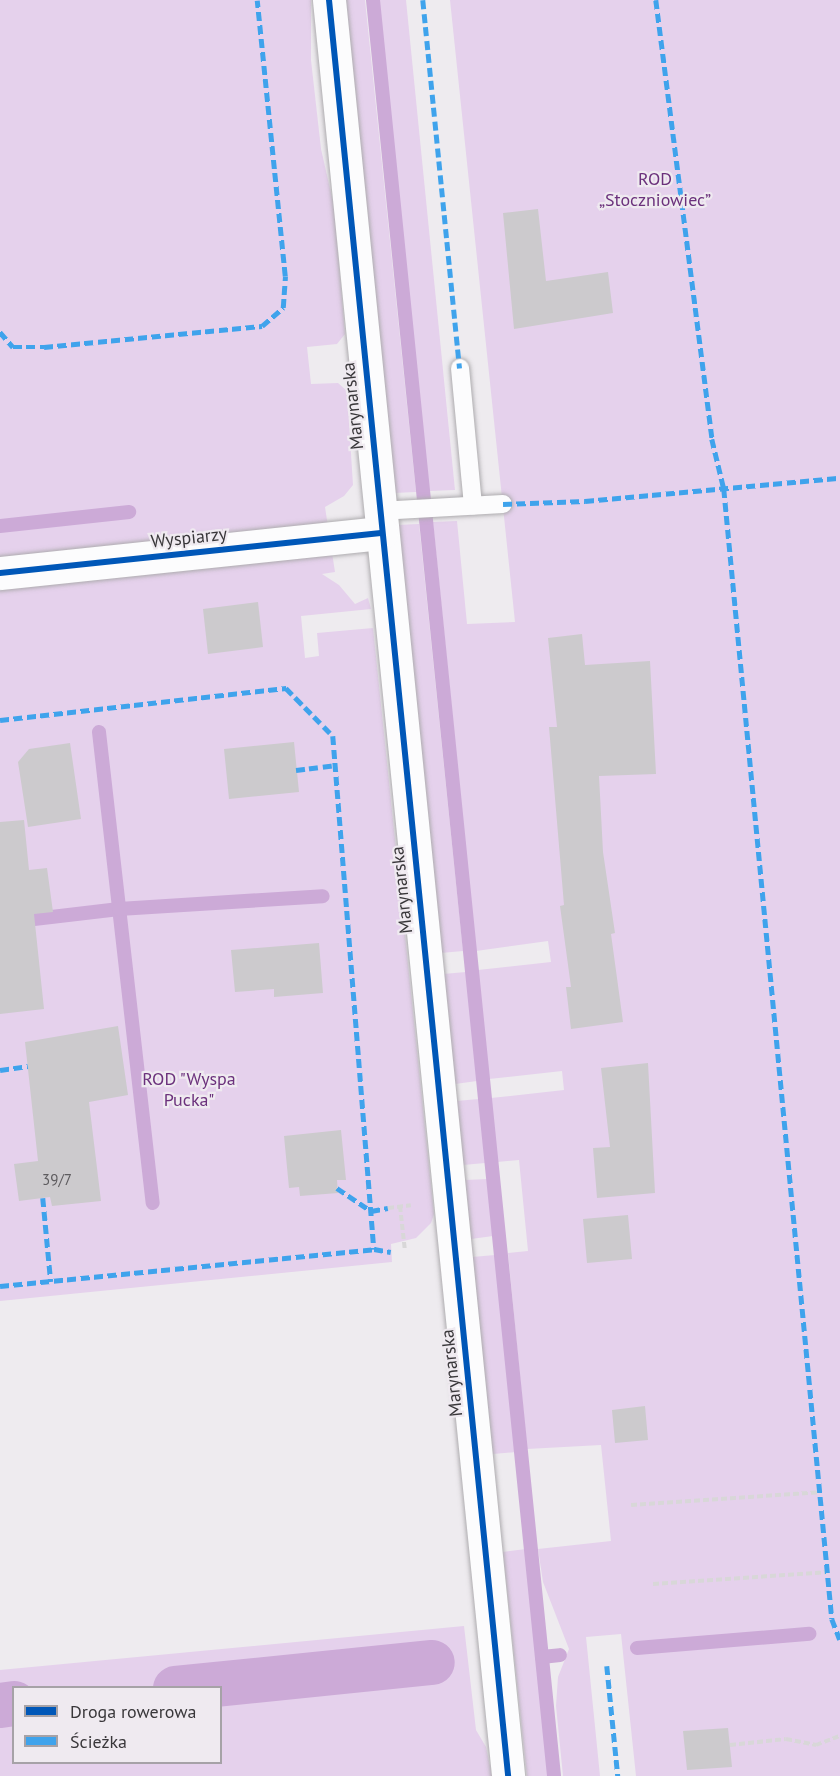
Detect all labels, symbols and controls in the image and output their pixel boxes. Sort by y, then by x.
park label: ROD „Stoczniowiec” [599,169,711,212]
street label: Marynarska [338,361,368,451]
street label: Wyspiarzy [150,523,228,553]
street label: Marynarska [387,845,417,935]
park label: ROD "Wyspa Pucka" [142,1069,236,1112]
house number: 39/7 [42,1171,72,1189]
street label: Marynarska [437,1328,467,1418]
legend [12,1686,222,1764]
text: Droga rowerowa [70,1700,196,1723]
text: Ścieżka [70,1730,127,1753]

